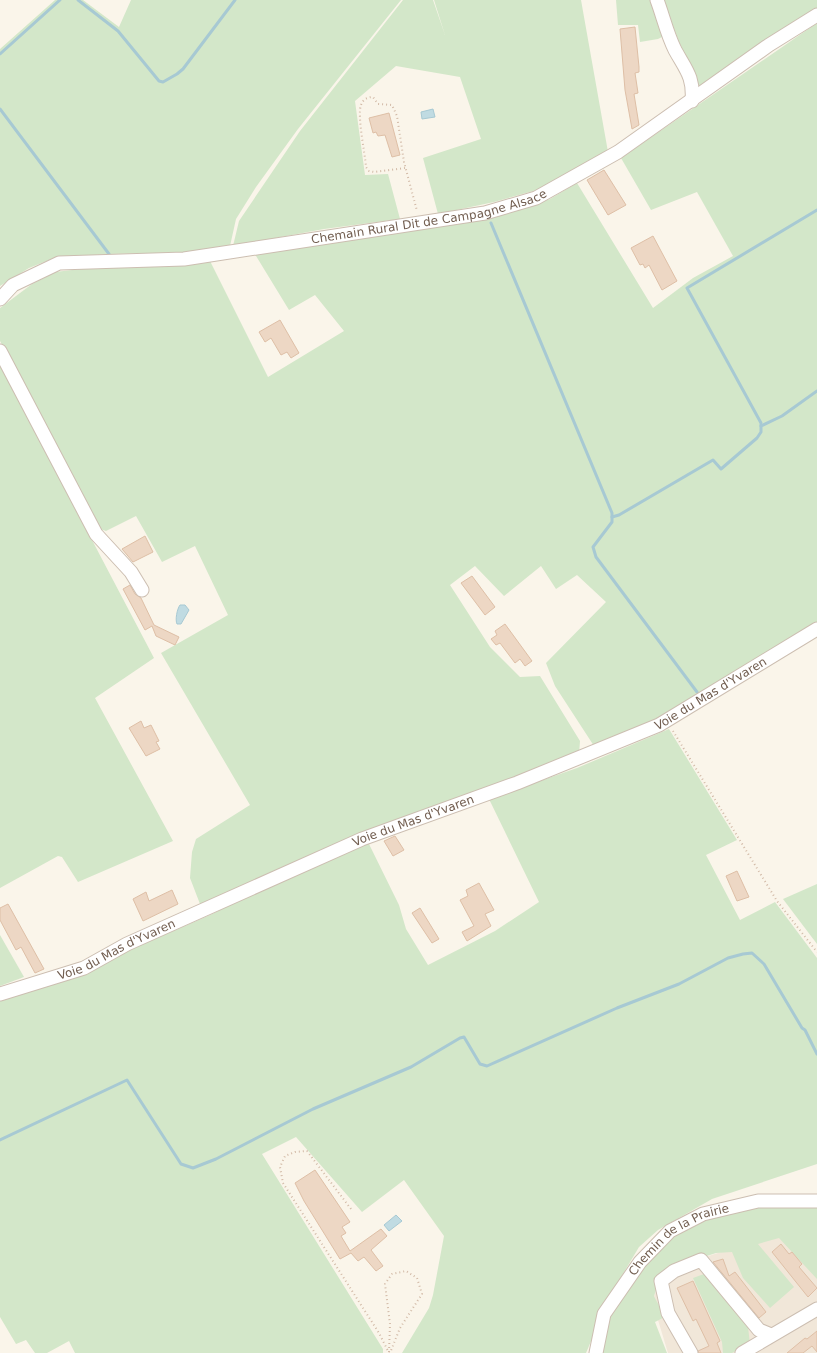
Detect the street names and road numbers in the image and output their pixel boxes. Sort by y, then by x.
street label: Chemain Rural Dit de Campagne Alsace [310,186,549,246]
street label: Voie du Mas d'Yvaren [653,654,769,733]
street label: Voie du Mas d'Yvaren [350,792,476,849]
street label: Voie du Mas d'Yvaren [56,916,177,983]
street label: Chemin de la Prairie [626,1201,730,1278]

